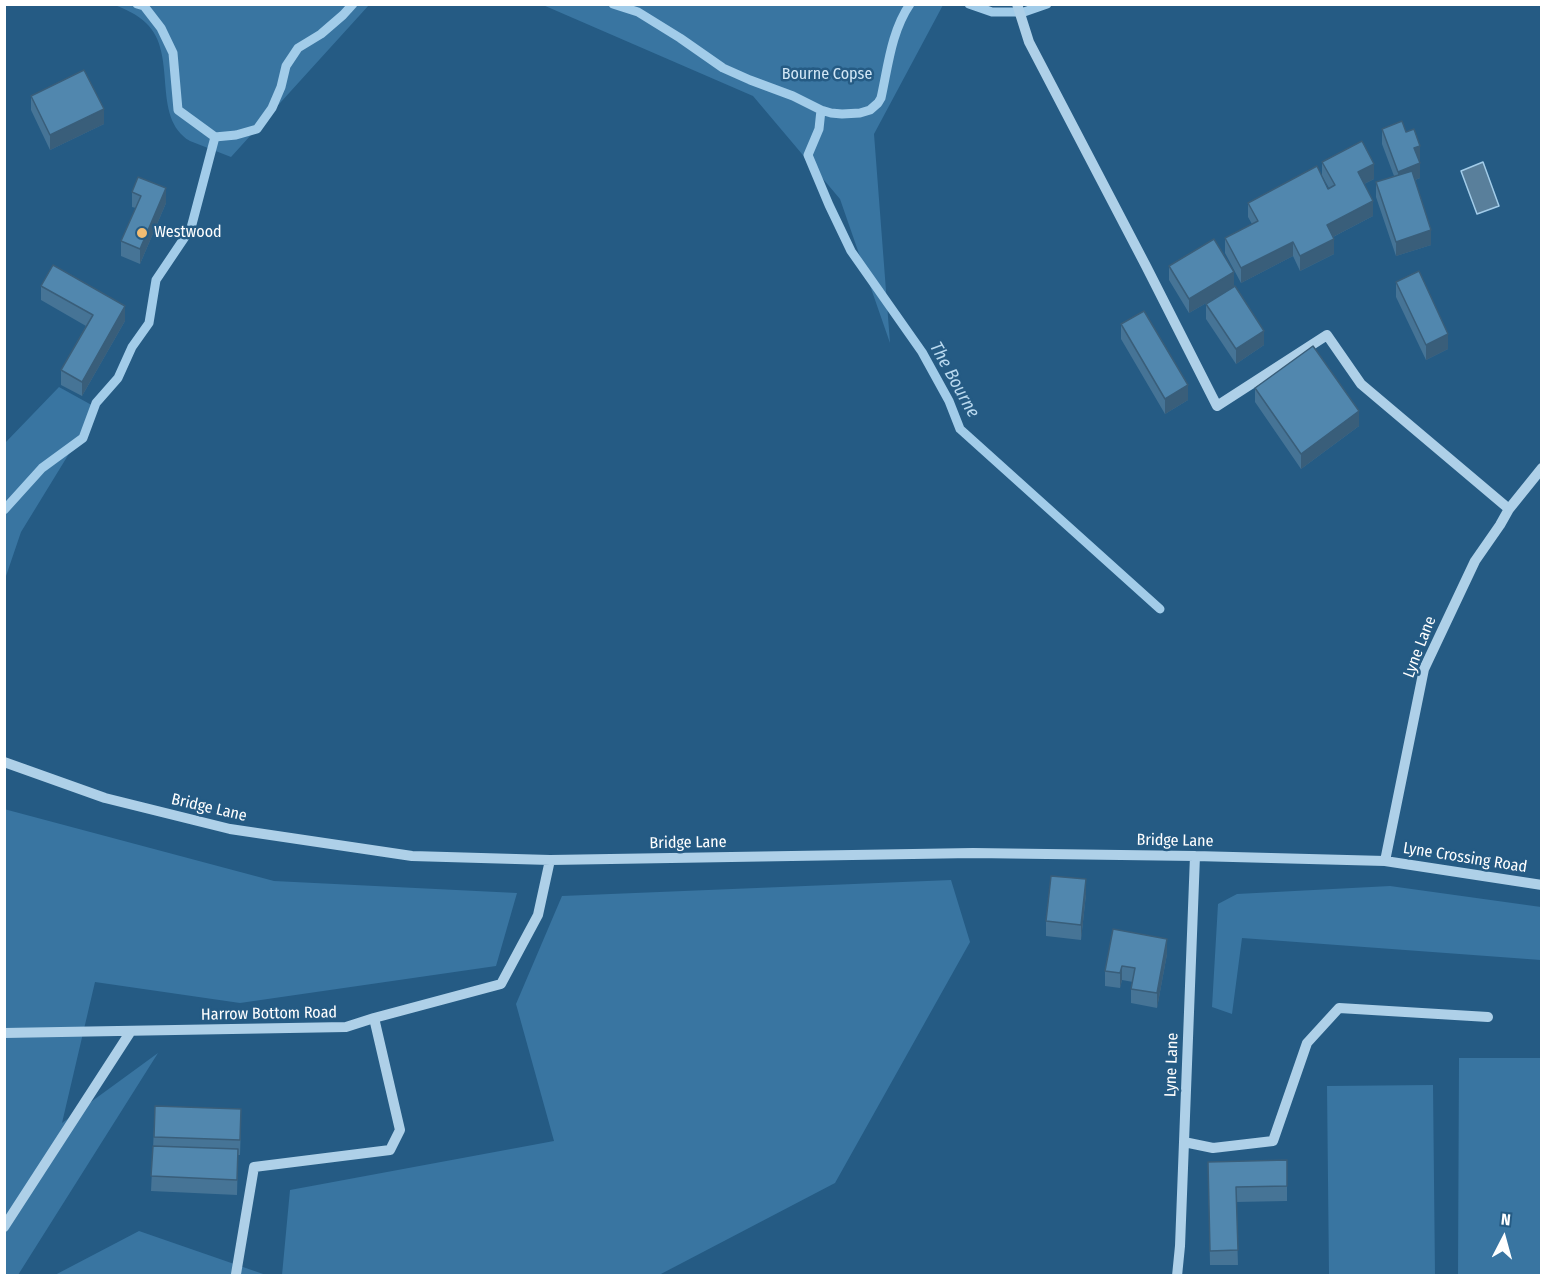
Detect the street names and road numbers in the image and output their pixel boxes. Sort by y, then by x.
street label: Lyne Lane [1399,613,1441,681]
street label: Bridge Lane [169,790,249,826]
street label: Bridge Lane [1136,831,1214,851]
street label: Bridge Lane [649,833,727,853]
street label: Lyne Crossing Road [1402,839,1528,877]
street label: Harrow Bottom Road [201,1003,337,1025]
street label: Lyne Lane [1161,1032,1183,1098]

